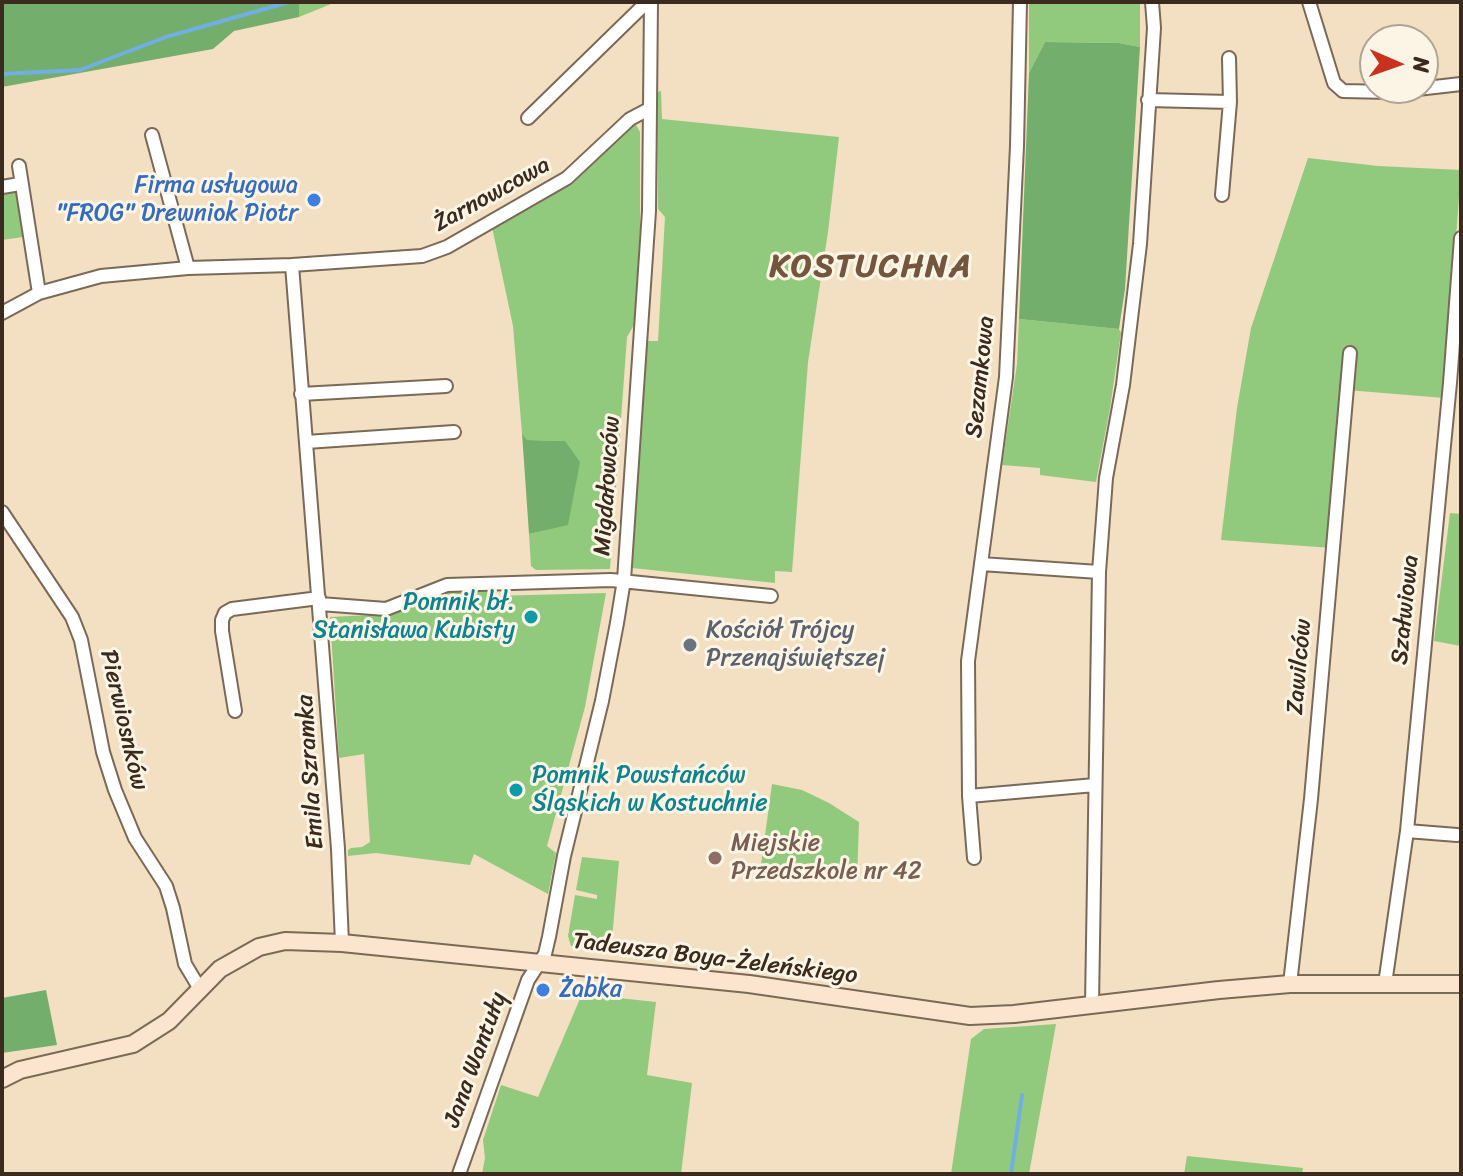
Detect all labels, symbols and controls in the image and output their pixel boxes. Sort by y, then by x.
north arrow [1359,24,1439,104]
text: N [1402,56,1441,73]
street label: Żarnowcowa [429,151,555,239]
place label: Firma usługowa "FROG" Drewniok Piotr [56,172,298,228]
marker: Firma usługowa "FROG" Drewniok Piotr [305,191,323,209]
district label: KOSTUCHNA [770,249,972,287]
street label: Sezamkowa [960,315,1002,439]
street label: Migdałowców [589,415,627,557]
street label: Szałwiowa [1386,554,1426,666]
place label: Pomnik bł. Stanisława Kubisty [313,589,515,645]
marker: Pomnik bł. Stanisława Kubisty [522,608,540,626]
place label: Kościół Trójcy Przenajświętszej [706,617,885,673]
street label: Zawilców [1281,618,1319,716]
marker: Kościół Trójcy Przenajświętszej [681,636,699,654]
street label: Pierwiosnków [93,647,153,793]
street label: Emila Szramka [291,694,331,850]
place label: Pomnik Powstańców Śląskich w Kostuchnie [532,762,768,818]
marker: Pomnik Powstańców Śląskich w Kostuchnie [507,781,525,799]
place label: Miejskie Przedszkole nr 42 [731,830,922,886]
marker: Miejskie Przedszkole nr 42 [706,849,724,867]
street label: Tadeusza Boya-Żeleńskiego [571,927,859,991]
place label: Żabka [559,976,622,1004]
marker: Żabka [534,981,552,999]
street label: Jana Wantuły [438,989,514,1131]

